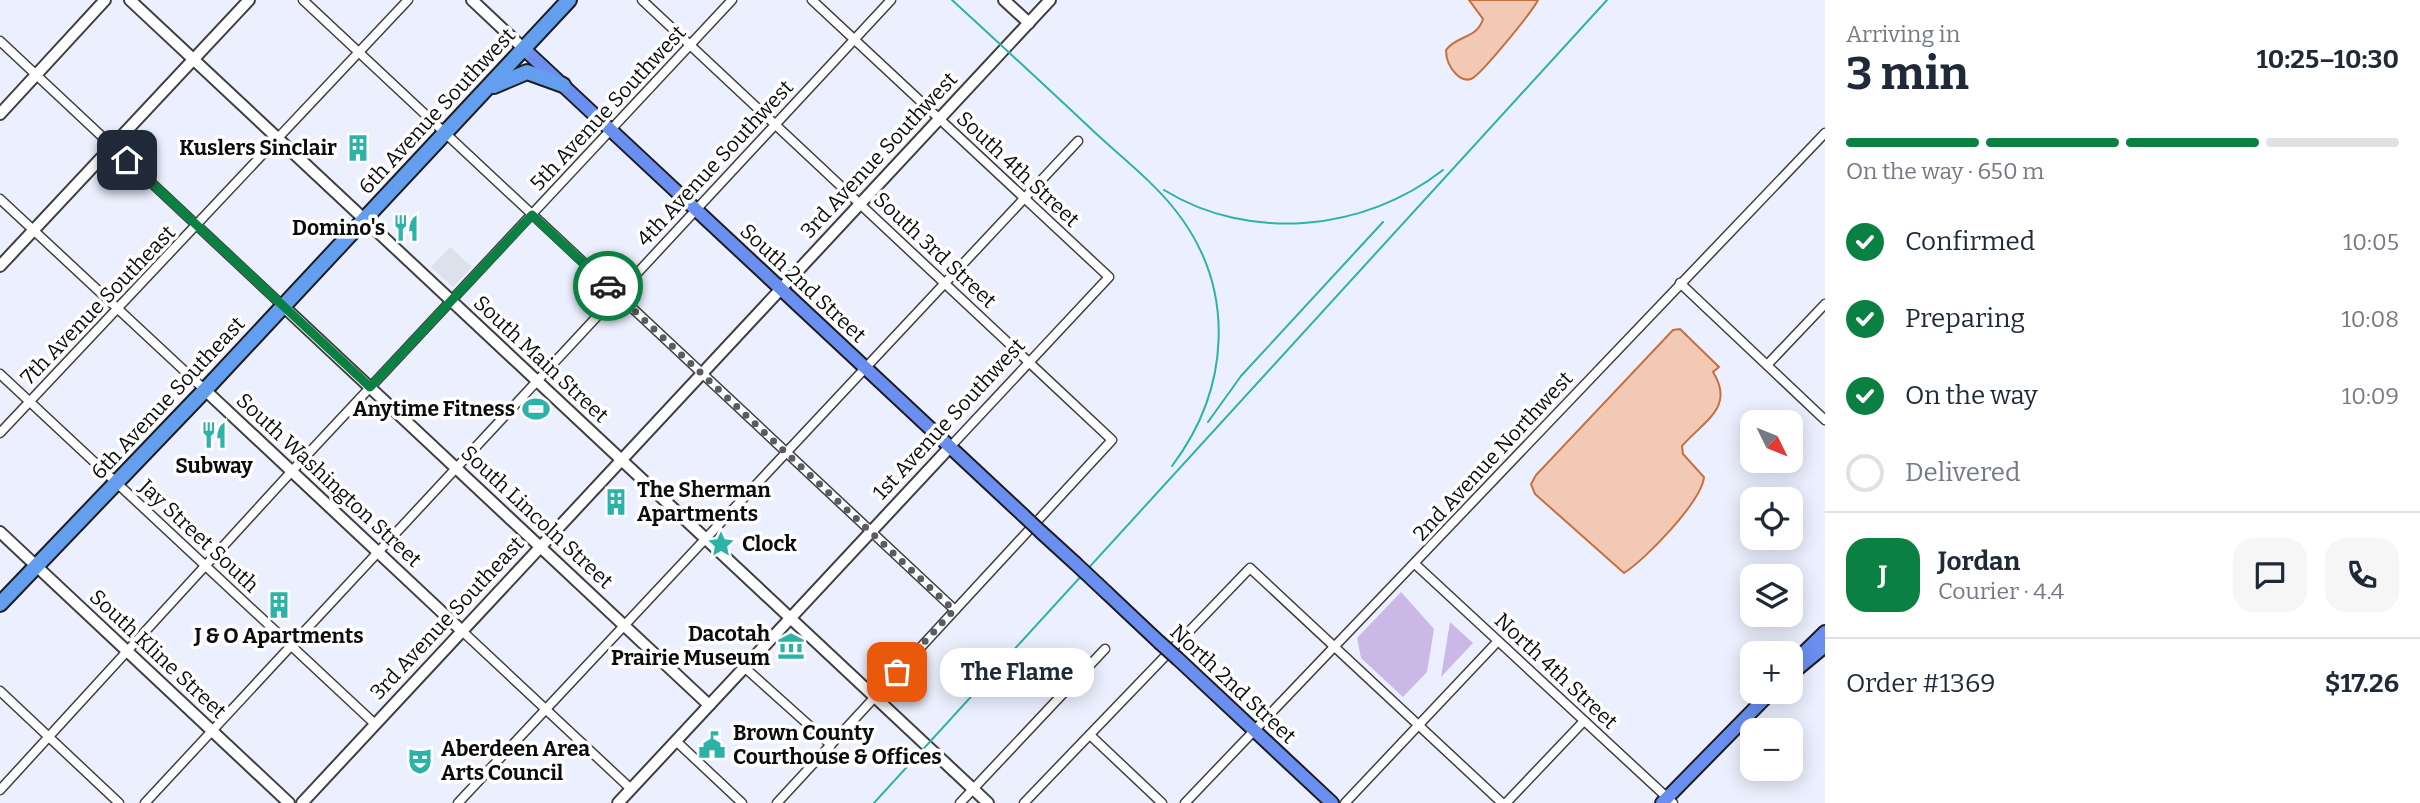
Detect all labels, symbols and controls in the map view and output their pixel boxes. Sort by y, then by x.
street label: 5th Avenue Southwest [525,20,692,196]
text: Arriving in [1846,20,1960,48]
street label: 6th Avenue Southwest [353,22,521,200]
text: 10:25–10:30 [2257,44,2399,75]
text: 3 min [1846,46,1969,101]
street label: 3rd Avenue Southwest [795,66,963,244]
street label: 4th Avenue Southwest [631,74,799,252]
street label: South 4th Street [951,106,1085,233]
pin [97,130,157,190]
building icon: Kuslers Sinclair [343,133,373,163]
place label: Kuslers Sinclair [179,135,337,161]
icon: home [108,141,146,179]
text: On the way · 650 m [1846,157,2044,185]
street label: South 3rd Street [868,186,1002,314]
restaurant icon: Domino's [391,213,421,243]
place label: Domino's [292,215,385,241]
street label: South 2nd Street [735,218,872,348]
street label: 7th Avenue Southeast [15,220,181,390]
icon: check [1846,223,1884,261]
text: Confirmed [1905,226,2035,257]
text: 10:05 [2343,228,2399,256]
courier [573,251,643,321]
icon: car [589,267,627,305]
street label: South Main Street [468,290,614,428]
icon: check [1846,300,1884,338]
text: Preparing [1905,303,2025,334]
text: 10:08 [2342,305,2399,333]
street label: 6th Avenue Southeast [86,311,251,485]
street label: 1st Avenue Southwest [867,333,1031,505]
street label: 2nd Avenue Northwest [1408,365,1579,546]
icon: check [1846,377,1884,415]
text: On the way [1905,380,2038,411]
text: 10:09 [2342,382,2399,410]
street label: South Washington Street [231,387,427,573]
sports icon: Anytime Fitness [521,394,551,424]
place label: Anytime Fitness [353,396,515,422]
north arrow [1740,410,1802,472]
map controls [1740,410,1803,781]
restaurant icon: Subway [199,420,229,450]
street label: South Lincoln Street [456,440,619,594]
place label: Subway [175,453,253,479]
text: Delivered [1905,457,2020,488]
street label: Jay Street South [133,473,264,598]
place label: The Sherman Apartments [637,477,771,527]
building icon: The Sherman Apartments [601,487,631,517]
button: locate [1740,487,1803,550]
place icon: Clock [706,529,736,559]
street label: 3rd Avenue Southeast [365,531,530,705]
place label: Clock [742,531,797,557]
button: chat [2233,538,2307,612]
button: phone [2325,538,2399,612]
text: Jordan [1938,546,2020,577]
text: J [1879,560,1887,591]
button: layers [1740,564,1803,627]
text: Courier · 4.4 [1938,577,2064,605]
street label: South Kline Street [84,584,232,724]
building icon: J & O Apartments [264,590,294,620]
street label: North 4th Street [1489,607,1623,735]
street label: North 2nd Street [1165,619,1302,749]
place label: Dacotah Prairie Museum [611,621,771,671]
place label: J & O Apartments [193,623,364,649]
museum icon: Dacotah Prairie Museum [776,631,806,661]
button: + [1740,641,1803,704]
pin [867,642,927,702]
callout: The Flame [939,648,1093,696]
icon: bag [878,653,916,691]
text: The Flame [961,658,1073,686]
text: Order #1369 [1846,668,1995,699]
text: $17.26 [2325,668,2399,699]
button: − [1740,718,1803,781]
place label: Brown County Courthouse & Offices [733,720,942,770]
public building icon: Brown County Courthouse & Offices [697,730,727,760]
place label: Aberdeen Area Arts Council [441,736,590,786]
theatre icon: Aberdeen Area Arts Council [405,746,435,776]

